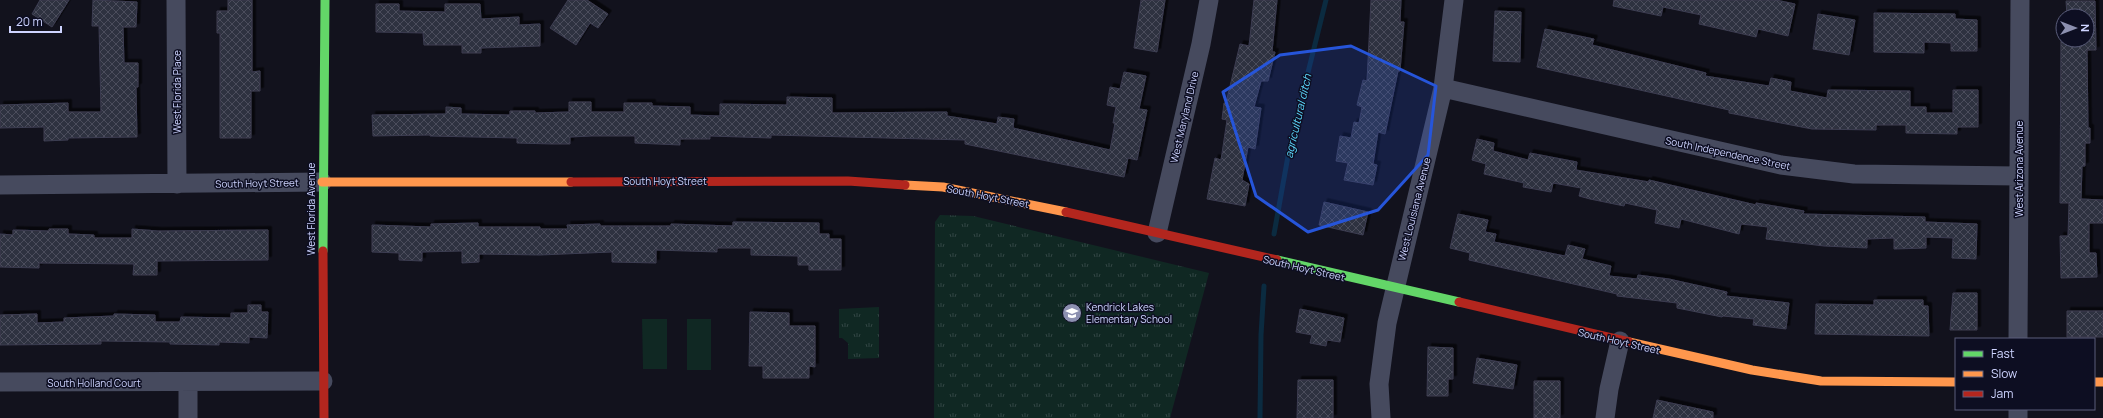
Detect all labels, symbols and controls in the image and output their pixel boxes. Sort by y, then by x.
scale bar [10,8,61,34]
north arrow [2055,8,2095,48]
text: 20 m [16,13,43,30]
text: N [2078,24,2093,32]
street label: West Florida Place [170,50,184,134]
street label: West Maryland Drive [1167,70,1201,164]
water label: agricultural ditch [1281,72,1315,159]
street label: West Arizona Avenue [2012,121,2026,217]
street label: South Independence Street [1664,133,1792,173]
street label: West Louisiana Avenue [1394,156,1434,262]
street label: West Florida Avenue [304,162,318,255]
street label: South Hoyt Street [623,174,707,188]
street label: South Hoyt Street [215,175,299,191]
street label: South Hoyt Street [946,181,1030,211]
street label: South Hoyt Street [1262,252,1346,284]
place label: Kendrick Lakes Elementary School [1086,300,1172,326]
school or university icon: Kendrick Lakes Elementary School [1061,302,1083,324]
street label: South Hoyt Street [1577,325,1661,357]
legend [1955,338,2095,410]
text: Fast [1991,345,2015,362]
text: Slow [1991,365,2017,382]
street label: South Holland Court [47,376,141,390]
text: Jam [1991,385,2013,402]

